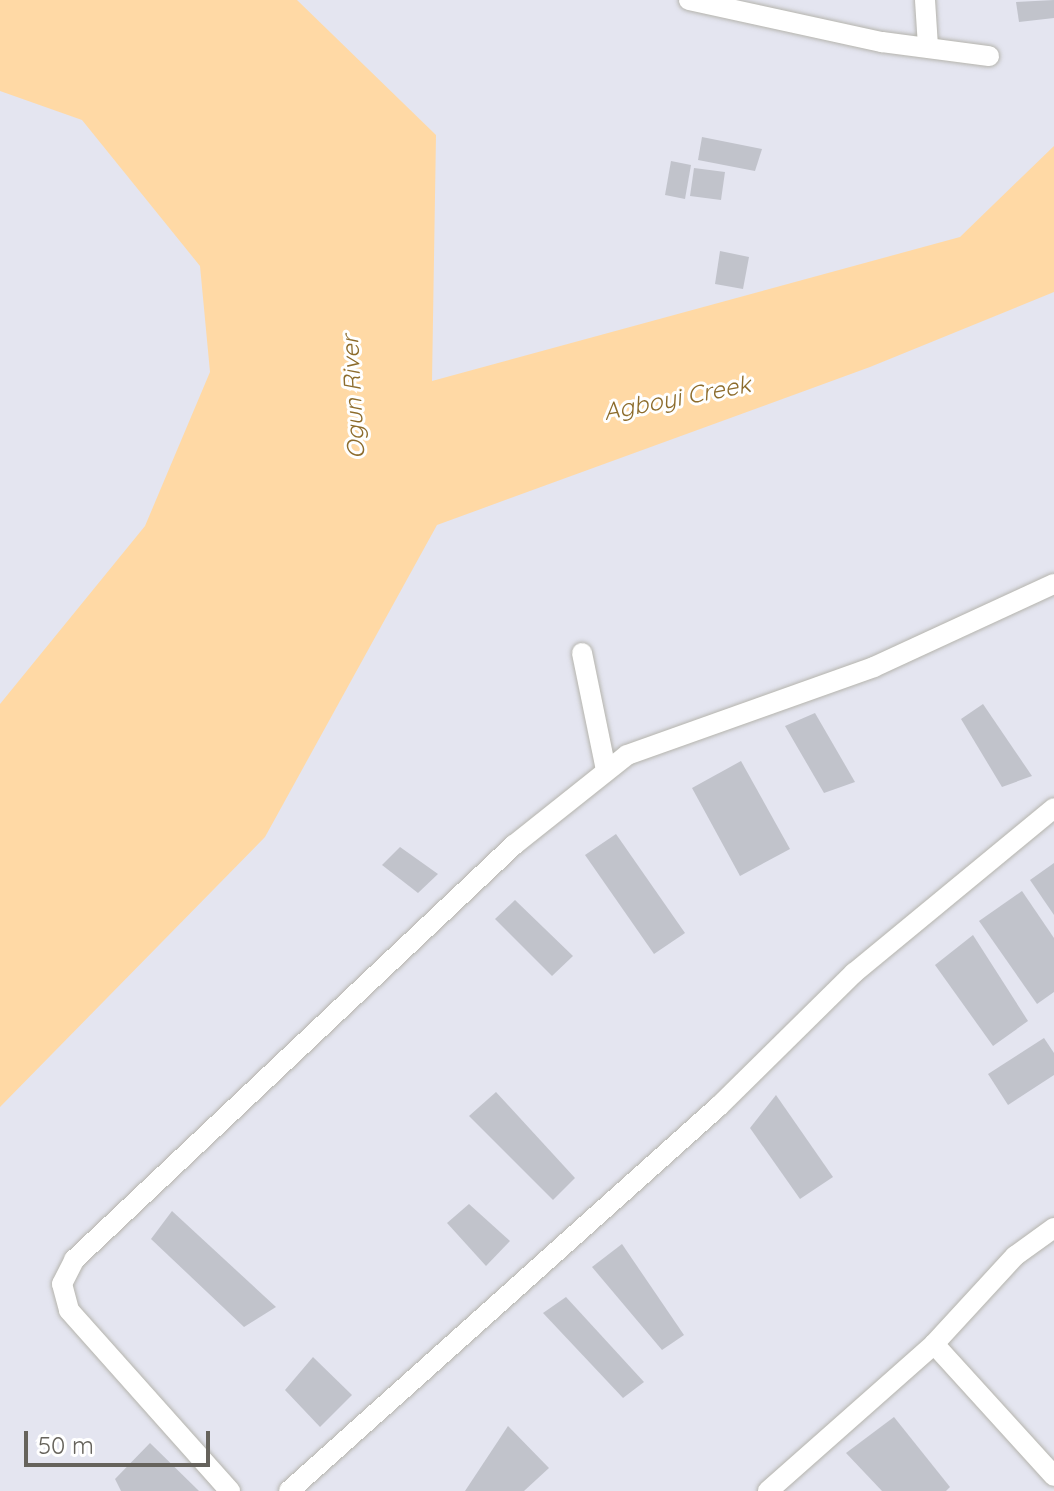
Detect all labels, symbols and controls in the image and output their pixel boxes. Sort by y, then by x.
water label: Ogun River [335,334,371,460]
water label: Agboyi Creek [601,370,753,426]
scale bar [28,1415,214,1465]
text: 50 m [38,1430,94,1460]

